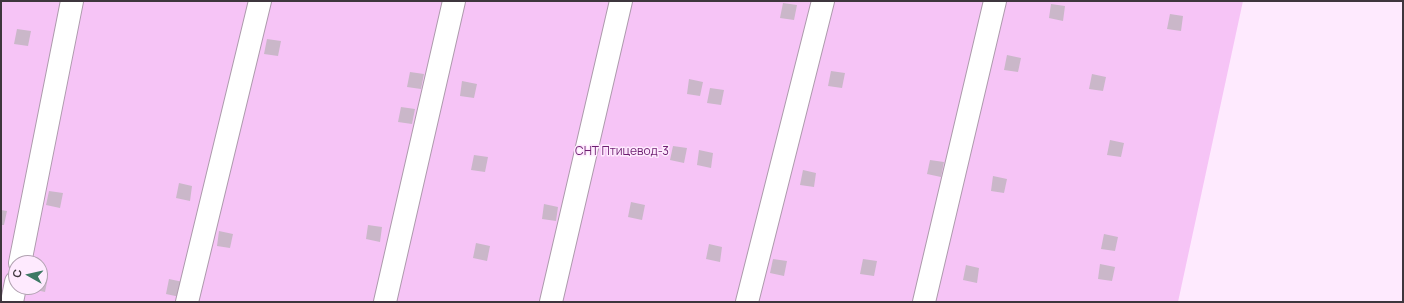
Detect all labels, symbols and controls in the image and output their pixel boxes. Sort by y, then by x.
park label: СНТ Птицевод-3 [575,145,669,159]
north arrow [8,255,48,295]
text: С [9,268,25,278]

